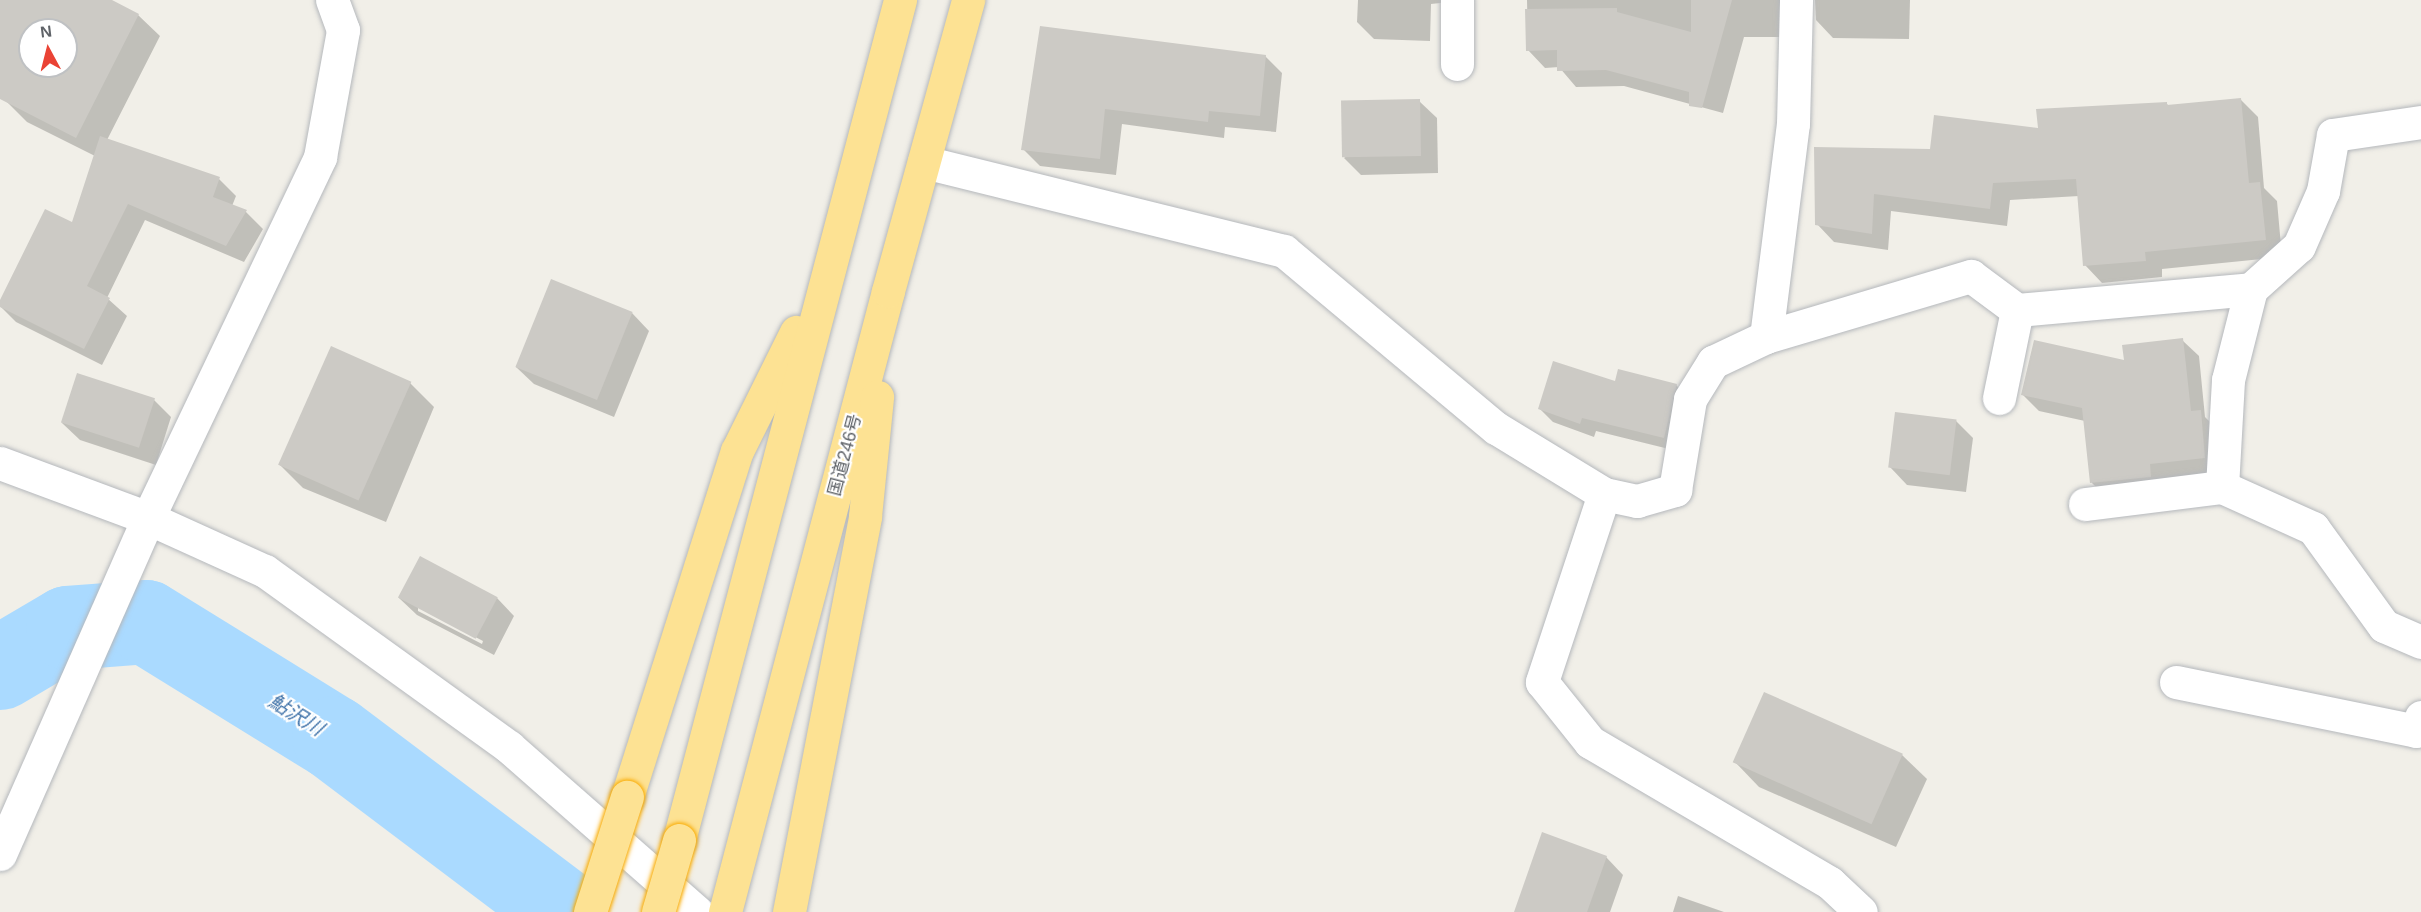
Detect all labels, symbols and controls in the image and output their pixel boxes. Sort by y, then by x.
north arrow [18,18,78,78]
text: N [39,22,53,41]
street label: 国道246号 [824,412,866,498]
water label: 鮎沢川 [264,689,328,741]

